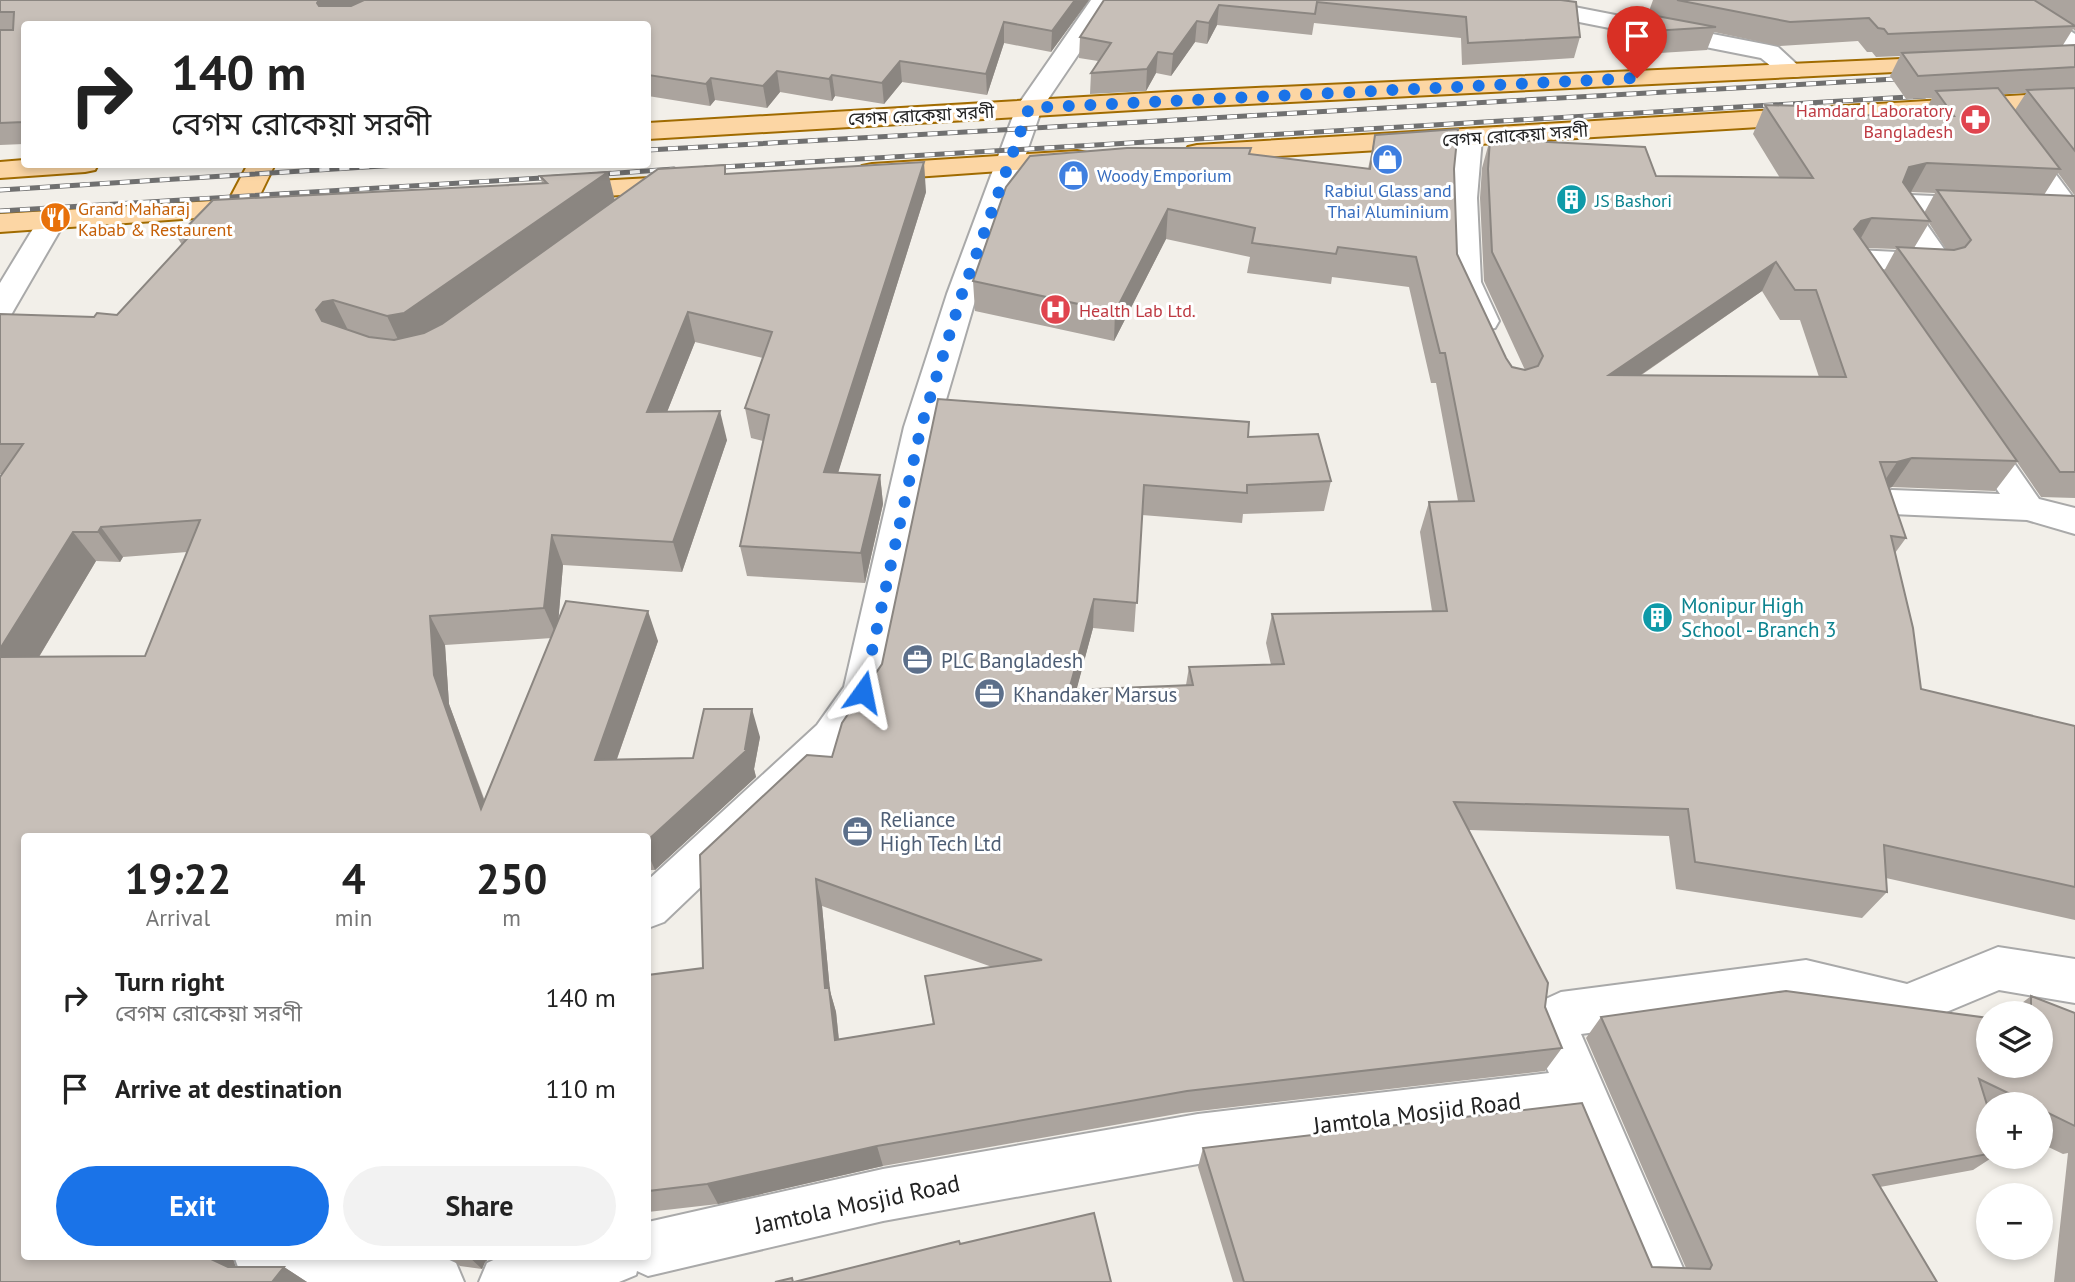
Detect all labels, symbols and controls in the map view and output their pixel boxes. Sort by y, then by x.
pin [1607,6,1667,78]
icon: arrive [1618,17,1656,55]
text: 140 m [171,40,306,104]
icon: right [56,49,147,140]
place label: Hamdard Laboratory Bangladesh [1796,99,1954,143]
street label: বেগম রোকেয়া সরণী [847,100,995,130]
text: বেগম রোকেয়া সরণী [171,102,431,144]
pharmacy icon: Hamdard Laboratory Bangladesh [1959,103,1993,137]
street label: বেগম রোকেয়া সরণী [1441,118,1589,152]
shop icon: Rabiul Glass and Thai Aluminium [1371,143,1405,177]
shop icon: Woody Emporium [1057,158,1091,192]
place label: Woody Emporium [1097,164,1232,187]
place label: Rabiul Glass and Thai Aluminium [1324,179,1452,223]
building icon: JS Bashori [1555,183,1589,217]
place label: JS Bashori [1594,189,1672,212]
place label: Grand Maharaj Kabab & Restaurent [78,197,233,241]
restaurant icon: Grand Maharaj Kabab & Restaurent [38,201,72,235]
hospital icon: Health Lab Ltd. [1039,293,1073,327]
place label: Health Lab Ltd. [1079,299,1196,322]
place label: Monipur High School - Branch 3 [1681,592,1836,643]
building icon: Monipur High School - Branch 3 [1641,600,1675,634]
office icon: PLC Bangladesh [901,643,935,677]
place label: PLC Bangladesh [941,647,1083,674]
position arrow [826,655,900,729]
office icon: Khandaker Marsus [973,677,1007,711]
place label: Khandaker Marsus [1013,681,1177,708]
place label: Reliance High Tech Ltd [880,806,1002,857]
office icon: Reliance High Tech Ltd [840,814,874,848]
text: 19:22 [125,851,231,906]
text: 4 [342,851,365,906]
text: 250 [476,851,547,906]
text: Arrival [146,903,210,932]
text: min [335,903,372,932]
text: m [502,903,521,932]
text: Turn right [115,965,224,998]
icon: right [56,979,94,1017]
text: 140 m [545,981,616,1014]
text: বেগম রোকেয়া সরণী [115,998,302,1027]
map controls [1976,1001,2053,1260]
button: layers [1976,1001,2053,1078]
icon: arrive [56,1070,94,1108]
text: Arrive at destination [115,1072,342,1105]
text: 110 m [545,1072,616,1105]
street label: Jamtola Mosjid Road [1310,1085,1523,1141]
button: + [1976,1092,2053,1169]
button: Exit [56,1166,329,1246]
button: Share [343,1166,616,1246]
street label: Jamtola Mosjid Road [750,1167,963,1241]
button: − [1976,1183,2053,1260]

